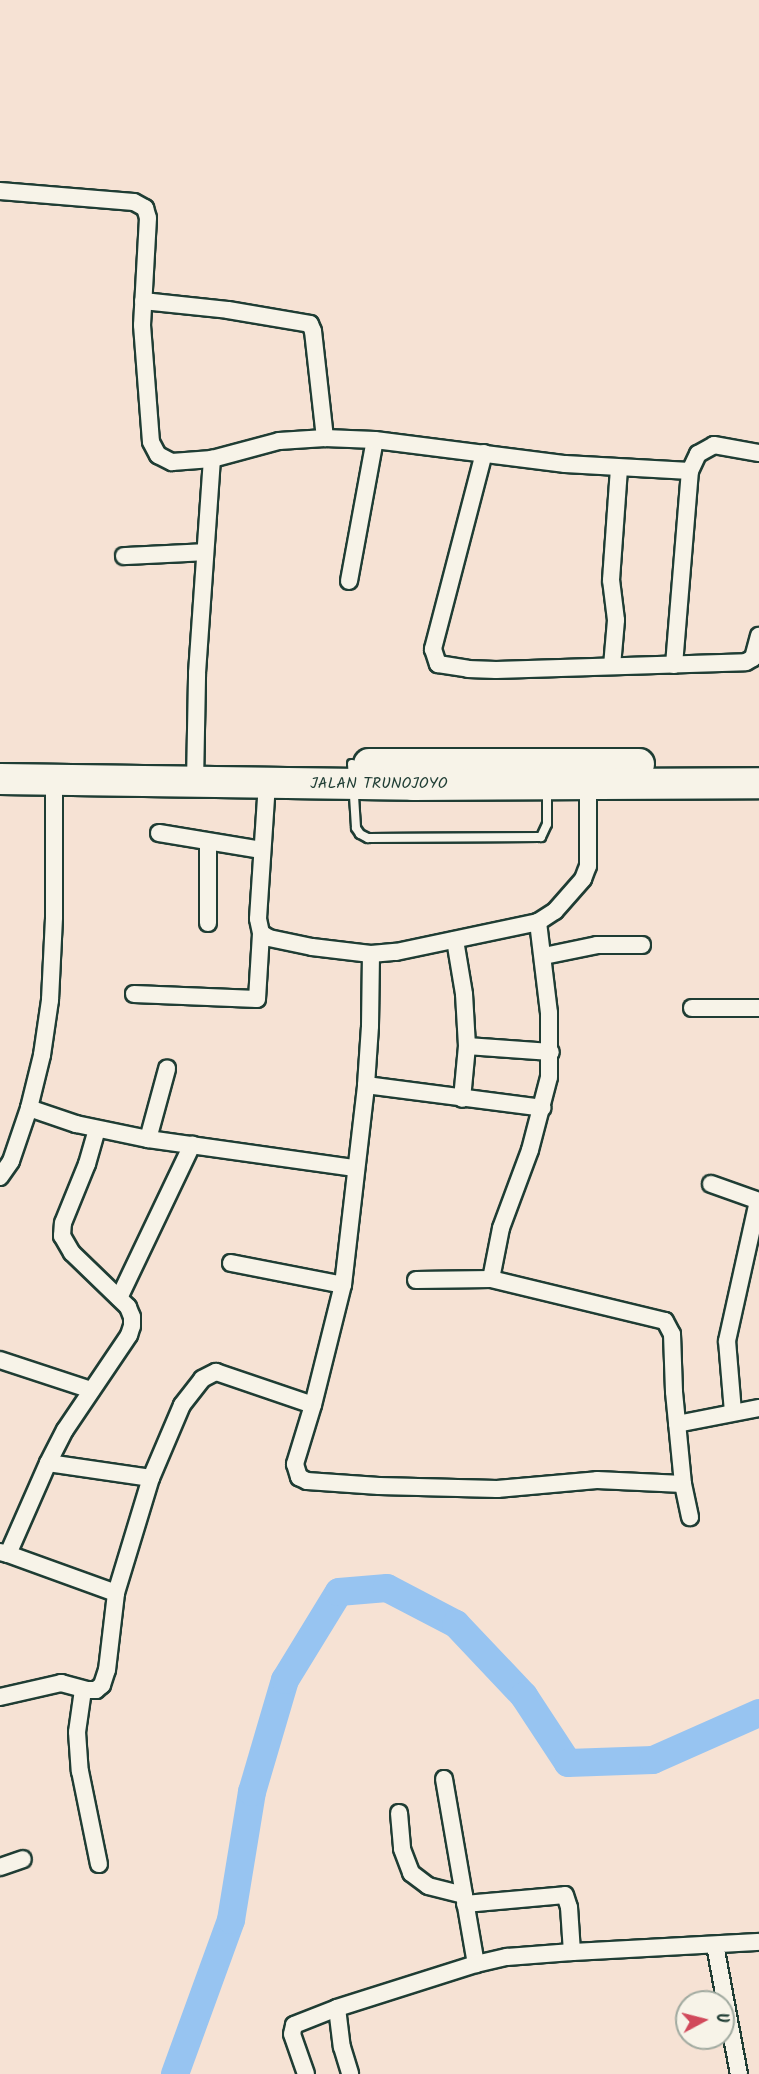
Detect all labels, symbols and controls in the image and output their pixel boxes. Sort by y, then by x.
street label: JALAN TRUNOJOYO [310,774,448,794]
north arrow [675,1990,735,2050]
text: U [708,2012,734,2024]

